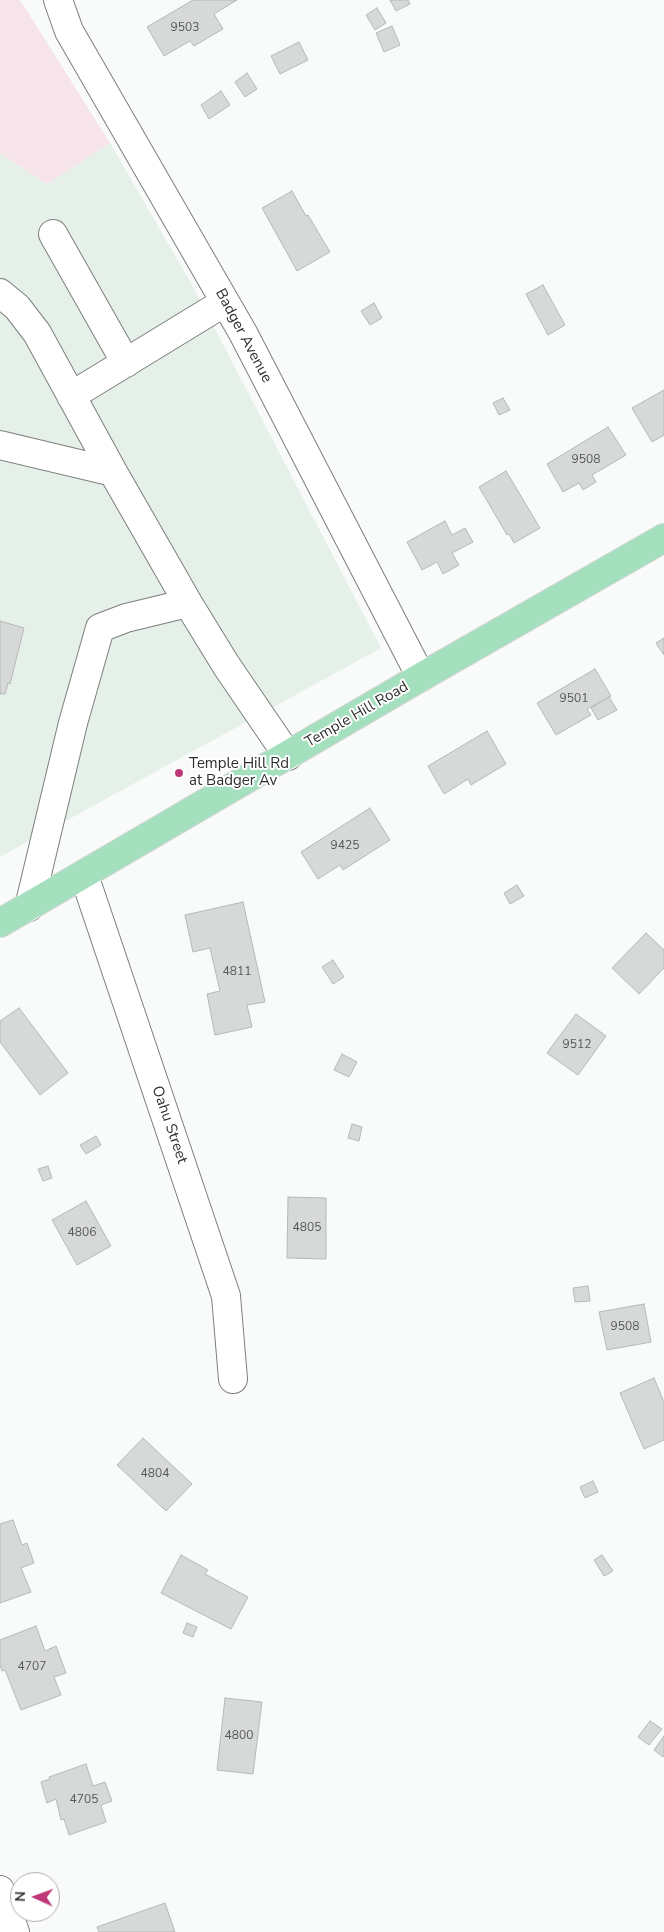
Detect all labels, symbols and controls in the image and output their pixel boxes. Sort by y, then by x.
house number: 9503 [171,21,199,35]
street label: Badger Avenue [211,286,275,386]
house number: 9508 [572,453,600,467]
street label: Temple Hill Road [302,678,412,752]
house number: 9501 [560,692,588,706]
place label: Temple Hill Rd at Badger Av [189,755,289,790]
marker: Temple Hill Rd at Badger Av [173,767,185,779]
house number: 9425 [331,839,359,853]
house number: 4811 [223,965,251,979]
house number: 9512 [563,1038,591,1052]
street label: Oahu Street [147,1084,191,1166]
house number: 4805 [293,1221,321,1235]
house number: 4806 [68,1226,96,1240]
house number: 9508 [611,1320,639,1334]
house number: 4804 [141,1467,169,1481]
house number: 4707 [18,1660,46,1674]
house number: 4800 [225,1729,253,1743]
house number: 4705 [70,1793,98,1807]
north arrow [10,1872,60,1922]
text: N [11,1891,30,1902]

